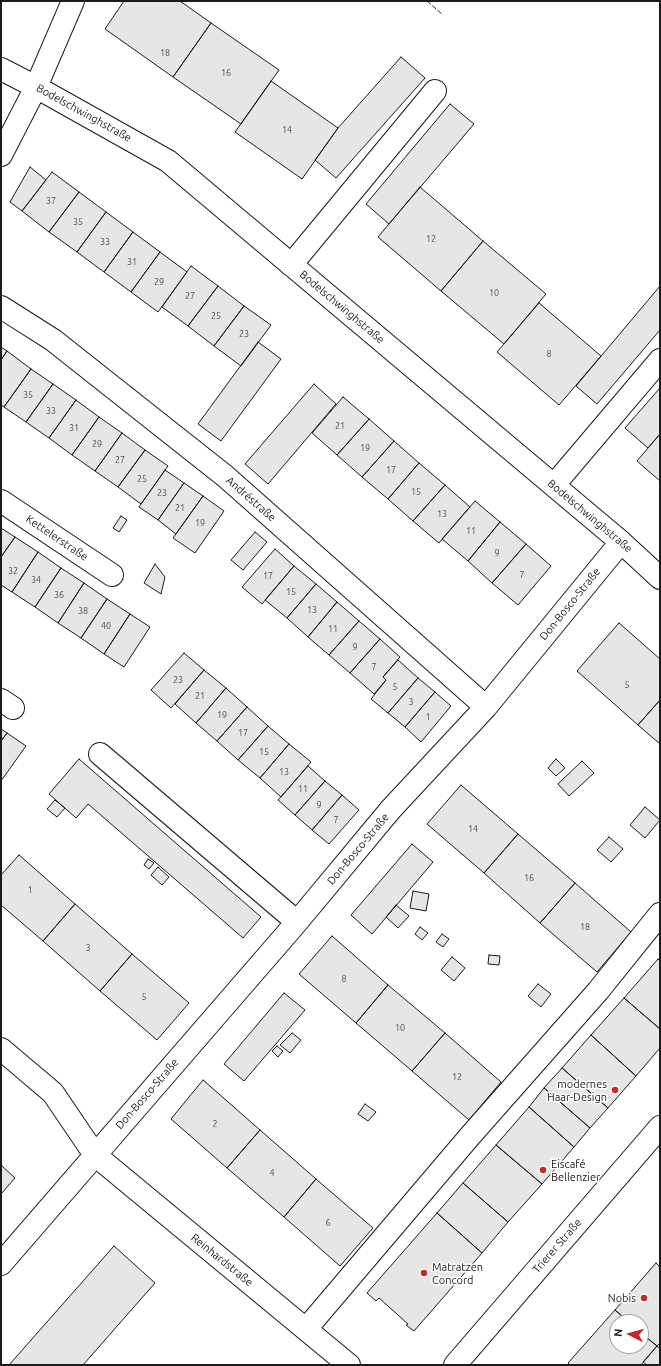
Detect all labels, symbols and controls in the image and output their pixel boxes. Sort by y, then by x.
house number: 18 [160,48,170,58]
house number: 16 [221,68,231,78]
street label: Bodelschwinghstraße [34,81,134,145]
house number: 14 [282,125,292,135]
house number: 37 [46,196,56,206]
house number: 35 [73,217,83,227]
house number: 12 [426,234,436,244]
house number: 33 [100,237,110,247]
house number: 31 [127,257,137,267]
street label: Bodelschwinghstraße [297,268,387,346]
house number: 29 [154,277,164,287]
house number: 10 [489,288,499,298]
house number: 27 [185,291,195,301]
house number: 25 [211,311,221,321]
house number: 23 [239,329,249,339]
house number: 8 [546,349,552,359]
house number: 35 [23,390,33,400]
house number: 33 [46,406,56,416]
house number: 21 [335,421,345,431]
house number: 31 [69,423,79,433]
house number: 29 [92,439,102,449]
house number: 19 [360,443,370,453]
house number: 27 [115,455,125,465]
house number: 17 [386,465,396,475]
house number: 25 [137,474,147,484]
street label: Andréstraße [223,474,279,524]
street label: Bodelschwinghstraße [545,477,635,555]
house number: 15 [411,487,421,497]
house number: 23 [157,488,167,498]
house number: 21 [175,503,185,513]
house number: 13 [437,509,447,519]
street label: Kettelerstraße [23,512,91,564]
house number: 19 [195,518,205,528]
house number: 11 [466,526,476,536]
house number: 9 [494,548,500,558]
street label: Don-Bosco-Straße [537,565,603,643]
house number: 32 [8,566,18,576]
house number: 7 [519,570,525,580]
house number: 17 [263,571,273,581]
house number: 34 [31,575,41,585]
house number: 15 [286,587,296,597]
house number: 36 [54,590,64,600]
house number: 13 [307,605,317,615]
house number: 38 [78,606,88,616]
house number: 40 [101,621,111,631]
house number: 11 [328,624,338,634]
house number: 9 [352,642,358,652]
house number: 7 [371,662,377,672]
house number: 23 [173,675,183,685]
house number: 5 [624,680,630,690]
house number: 5 [392,682,398,692]
house number: 21 [195,691,205,701]
house number: 3 [408,697,414,707]
house number: 19 [217,710,227,720]
house number: 1 [425,712,431,722]
house number: 17 [238,728,248,738]
house number: 15 [259,747,269,757]
house number: 13 [279,767,289,777]
house number: 11 [298,784,308,794]
house number: 9 [316,800,322,810]
street label: Don-Bosco-Straße [324,811,392,887]
house number: 7 [333,815,339,825]
house number: 14 [468,824,478,834]
house number: 16 [524,873,534,883]
house number: 1 [27,885,33,895]
house number: 18 [580,922,590,932]
house number: 3 [85,943,91,953]
house number: 8 [341,974,347,984]
house number: 5 [141,992,147,1002]
house number: 10 [395,1023,405,1033]
street label: Don-Bosco-Straße [113,1056,181,1132]
house number: 12 [452,1072,462,1082]
place label: modernes Haar-Design [547,1077,607,1103]
marker: modernes Haar-Design [610,1085,620,1095]
house number: 2 [212,1119,218,1129]
place label: Eiscafé Bellenzier [551,1157,600,1183]
marker: Eiscafé Bellenzier [538,1165,548,1175]
house number: 4 [269,1168,275,1178]
street label: Trierer Straße [530,1216,584,1276]
house number: 6 [325,1218,331,1228]
street label: Reinhardstraße [188,1231,256,1289]
place label: Matratzen Concord [432,1260,483,1286]
marker: Matratzen Concord [419,1268,429,1278]
place label: Nobis [608,1291,636,1305]
marker: Nobis [639,1293,649,1303]
north arrow [609,1314,649,1354]
text: N [612,1328,624,1338]

